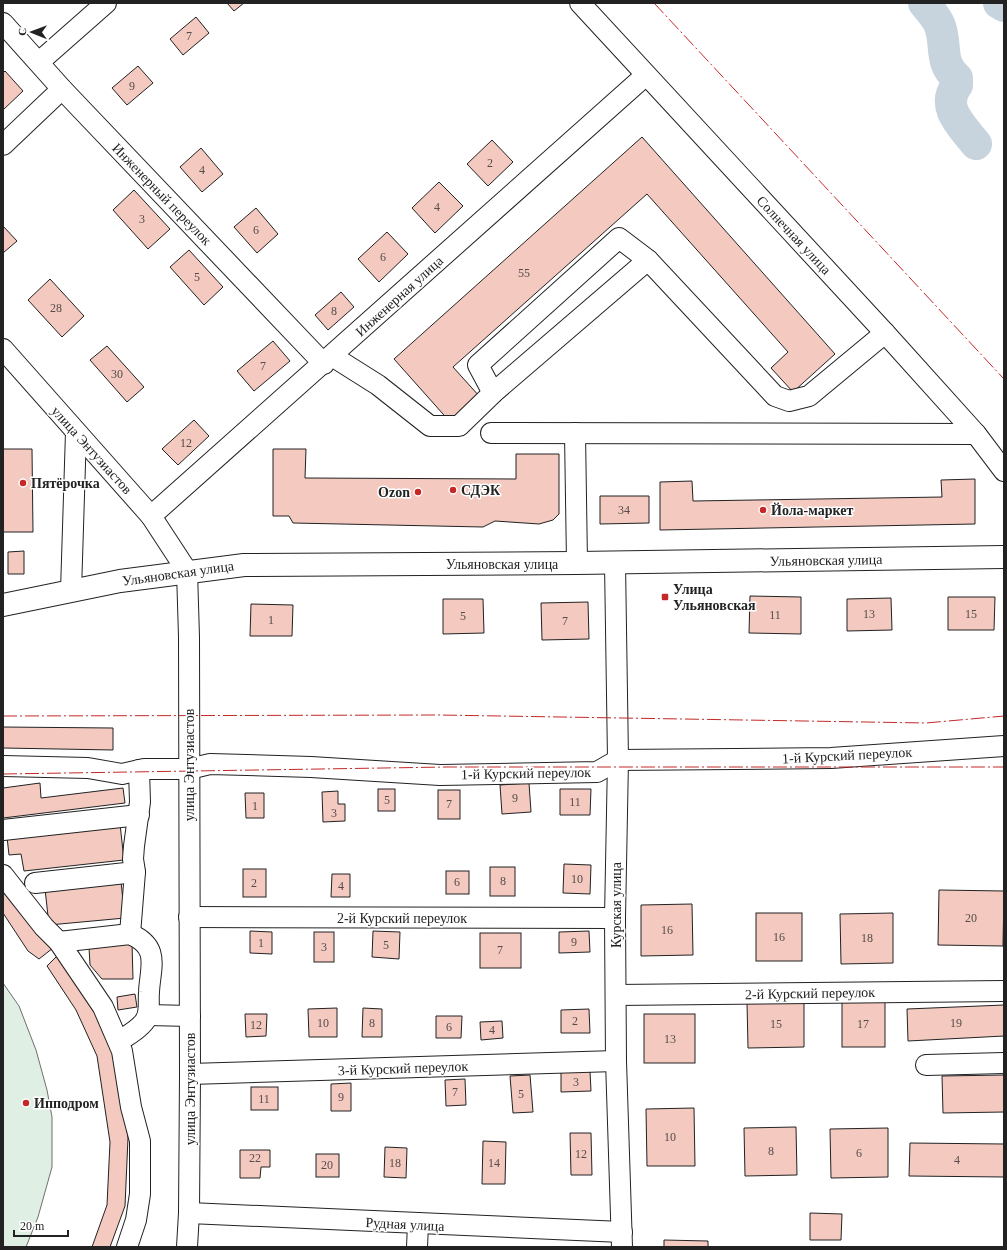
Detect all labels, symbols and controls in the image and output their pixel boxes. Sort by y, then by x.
north arrow [12,12,52,52]
text: С [16,28,28,36]
house number: 7 [186,29,192,43]
house number: 9 [129,79,135,93]
street label: Инженерный переулок [109,140,214,248]
house number: 2 [487,156,493,170]
house number: 4 [199,163,205,177]
street label: Солнечная улица [753,193,834,278]
house number: 4 [434,200,440,214]
house number: 3 [139,212,145,226]
house number: 6 [253,223,259,237]
house number: 6 [380,250,386,264]
street label: Инженерная улица [353,253,447,339]
house number: 55 [518,266,530,280]
house number: 5 [194,270,200,284]
house number: 28 [50,301,62,315]
house number: 8 [331,304,337,318]
house number: 7 [260,359,266,373]
house number: 30 [111,367,123,381]
street label: улица Энтузиастов [48,403,135,498]
house number: 12 [180,436,192,450]
place label: Пятёрочка [31,476,100,491]
marker: Пятёрочка [18,478,28,488]
place label: СДЭК [461,483,501,498]
place label: Ozon [378,485,410,500]
marker: СДЭК [448,485,458,495]
marker: Ozon [413,487,423,497]
place label: Йола-маркет [771,502,853,518]
house number: 34 [618,503,630,517]
marker: Йола-маркет [758,505,768,515]
street label: Ульяновская улица [770,552,883,569]
street label: Ульяновская улица [446,557,559,572]
street label: Ульяновская улица [121,558,236,589]
place label: Улица Ульяновская [673,582,756,613]
marker: Улица Ульяновская [660,592,670,602]
house number: 13 [863,607,875,621]
house number: 15 [965,607,977,621]
house number: 11 [769,608,781,622]
house number: 5 [460,609,466,623]
house number: 1 [268,613,274,627]
house number: 7 [562,614,568,628]
street label: улица Энтузиастов [182,708,197,821]
street label: 1-й Курский переулок [782,745,913,766]
street label: 1-й Курский переулок [461,765,591,782]
house number: 9 [512,791,518,805]
house number: 5 [384,793,390,807]
house number: 11 [569,795,581,809]
house number: 7 [446,797,452,811]
house number: 1 [252,799,258,813]
house number: 3 [331,806,337,820]
street label: Курская улица [609,861,624,948]
house number: 10 [571,872,583,886]
house number: 8 [500,874,506,888]
house number: 6 [454,875,460,889]
house number: 2 [251,876,257,890]
house number: 4 [338,879,344,893]
street label: 2-й Курский переулок [337,911,467,926]
house number: 20 [965,911,977,925]
house number: 16 [661,923,673,937]
house number: 16 [773,930,785,944]
house number: 18 [861,931,873,945]
house number: 9 [571,935,577,949]
house number: 1 [258,936,264,950]
house number: 5 [383,938,389,952]
house number: 3 [321,940,327,954]
house number: 7 [497,943,503,957]
street label: 2-й Курский переулок [745,985,875,1002]
house number: 2 [572,1014,578,1028]
house number: 10 [317,1016,329,1030]
house number: 8 [369,1016,375,1030]
house number: 19 [950,1016,962,1030]
house number: 15 [770,1017,782,1031]
house number: 17 [857,1017,869,1031]
house number: 12 [250,1018,262,1032]
house number: 6 [446,1020,452,1034]
house number: 4 [489,1023,495,1037]
street label: улица Энтузиастов [183,1032,198,1145]
house number: 13 [664,1032,676,1046]
street label: 3-й Курский переулок [338,1059,469,1078]
house number: 3 [573,1075,579,1089]
house number: 7 [452,1085,458,1099]
house number: 5 [518,1087,524,1101]
house number: 9 [338,1090,344,1104]
house number: 11 [258,1092,270,1106]
place label: Ипподром [34,1096,99,1111]
marker: Ипподром [21,1098,31,1108]
house number: 10 [664,1130,676,1144]
house number: 8 [768,1144,774,1158]
house number: 6 [856,1146,862,1160]
house number: 12 [575,1147,587,1161]
house number: 22 [249,1151,261,1165]
house number: 4 [954,1153,960,1167]
house number: 18 [389,1156,401,1170]
house number: 14 [488,1156,500,1170]
house number: 20 [321,1158,333,1172]
scale bar [14,1212,68,1238]
street label: Рудная улица [365,1215,446,1234]
text: 20 m [20,1219,45,1233]

